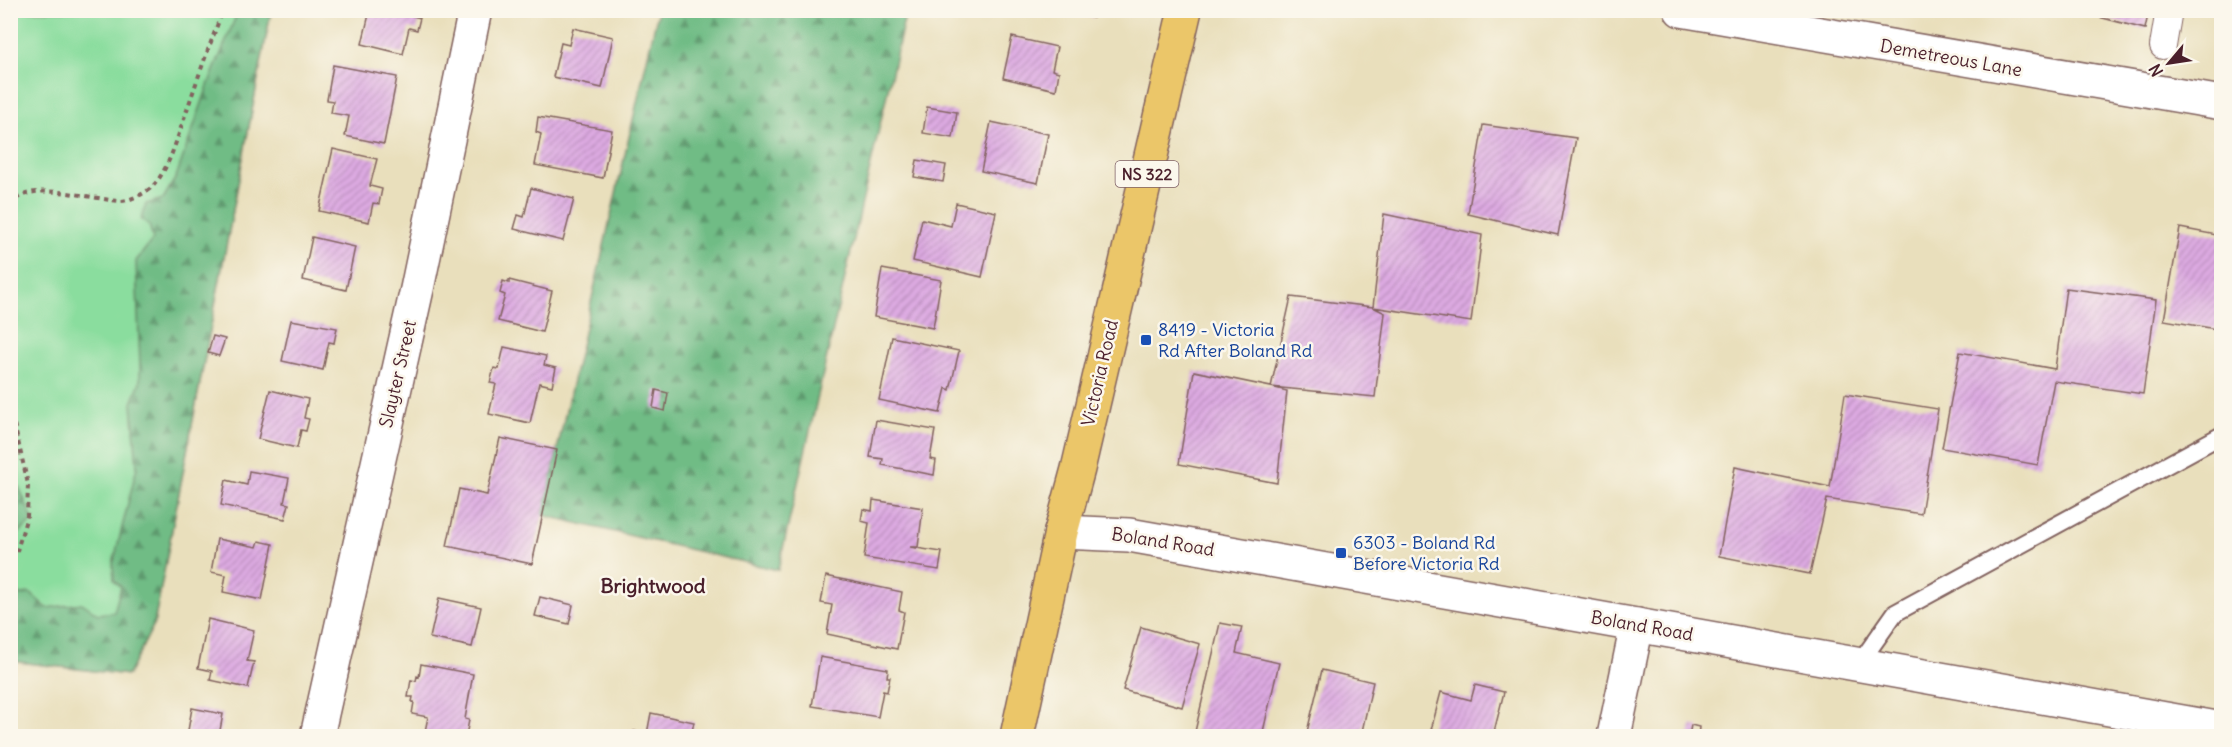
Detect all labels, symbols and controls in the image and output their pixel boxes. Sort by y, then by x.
north arrow [2139,33,2199,93]
street label: Demetreous Lane [1878,34,2024,81]
text: N [2144,61,2167,80]
road number: NS 322 [1116,161,1178,187]
street label: Victoria Road [1076,317,1123,428]
street label: Slayter Street [374,318,421,430]
place label: 8419 - Victoria Rd After Boland Rd [1158,318,1313,362]
marker: 8419 - Victoria Rd After Boland Rd [1139,333,1153,347]
street label: Boland Road [1110,522,1217,561]
place label: 6303 - Boland Rd Before Victoria Rd [1353,531,1500,575]
marker: 6303 - Boland Rd Before Victoria Rd [1334,546,1348,560]
district label: Brightwood [601,573,706,598]
street label: Boland Road [1589,605,1696,646]

